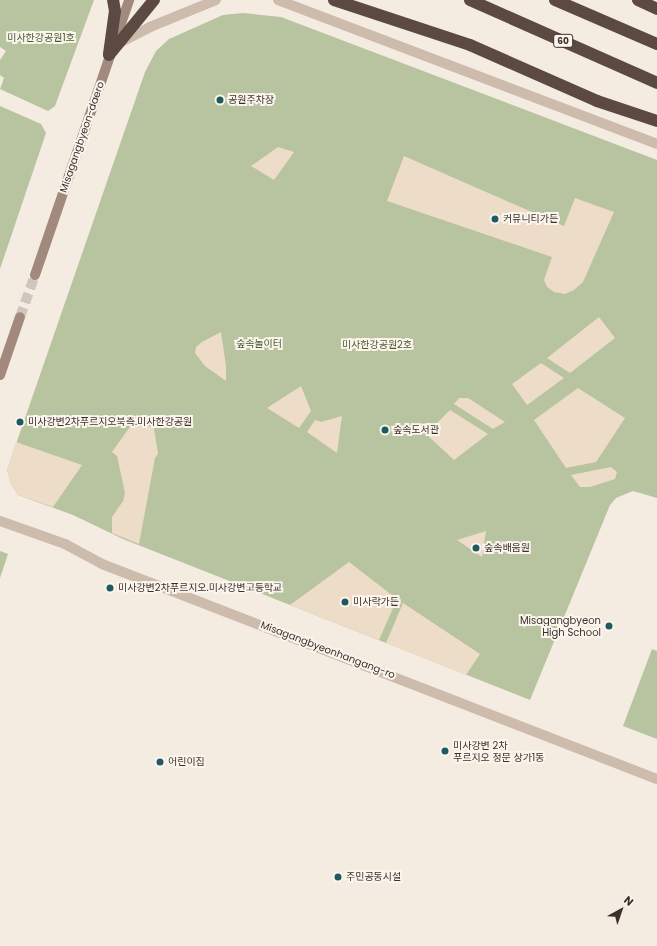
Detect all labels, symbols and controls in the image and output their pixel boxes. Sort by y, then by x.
park label: 미사한강공원1호 [7,32,75,44]
road number: 60 [553,34,573,48]
street label: Misagangbyeon-daero [57,80,107,194]
place label: 공원주차장 [228,94,274,106]
marker: 공원주차장 [215,95,225,105]
place label: 커뮤니티가든 [503,213,558,225]
marker: 커뮤니티가든 [490,214,500,224]
park label: 숲속놀이터 [236,338,282,350]
park label: 미사한강공원2호 [342,339,412,351]
place label: 미사강변2차푸르지오북측.미사한강공원 [28,416,192,428]
marker: 미사강변2차푸르지오북측.미사한강공원 [15,417,25,427]
place label: 숲속도서관 [393,424,439,436]
marker: 숲속도서관 [380,425,390,435]
place label: 숲속배움원 [484,542,530,554]
marker: 숲속배움원 [471,543,481,553]
place label: 미사강변2차푸르지오.미사강변고등학교 [118,582,282,594]
marker: 미사강변2차푸르지오.미사강변고등학교 [105,583,115,593]
place label: 미사락가든 [353,596,399,608]
marker: 미사락가든 [340,597,350,607]
place label: Misagangbyeon High School [520,614,601,638]
street label: Misagangbyeonhangang-ro [259,619,397,681]
marker: Misagangbyeon High School [604,621,614,631]
place label: 미사강변 2차 푸르지오 정문 상가1동 [453,739,544,762]
marker: 미사강변 2차 푸르지오 정문 상가1동 [440,746,450,756]
place label: 어린이집 [168,756,205,768]
marker: 어린이집 [155,757,165,767]
place label: 주민공동시설 [346,871,401,883]
marker: 주민공동시설 [333,872,343,882]
north arrow [601,890,641,930]
text: N [620,892,637,910]

